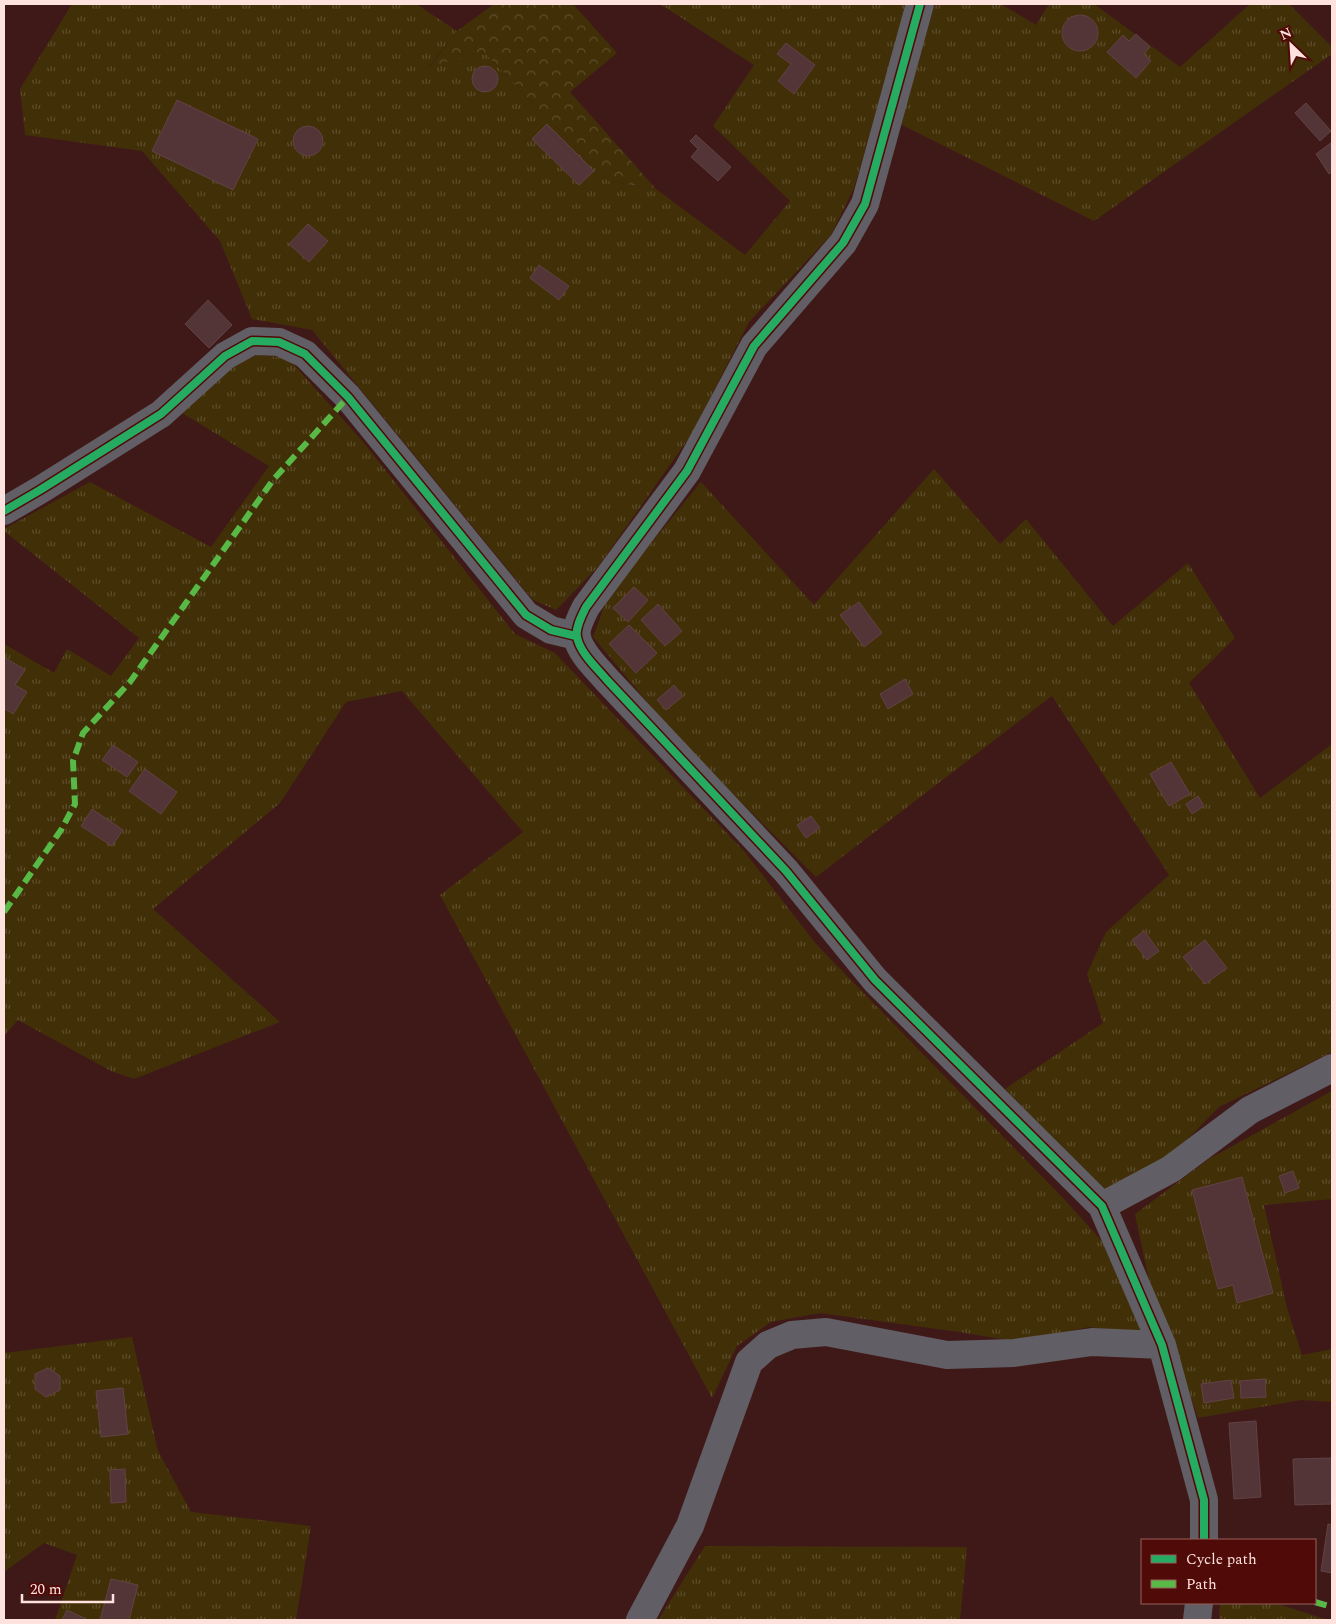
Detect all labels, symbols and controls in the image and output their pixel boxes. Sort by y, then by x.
north arrow [1266,20,1316,70]
text: N [1276,22,1295,46]
legend [1141,1539,1316,1604]
text: Cycle path [1186,1548,1257,1571]
scale bar [22,1572,114,1604]
text: Path [1186,1573,1217,1596]
text: 20 m [30,1578,62,1601]

